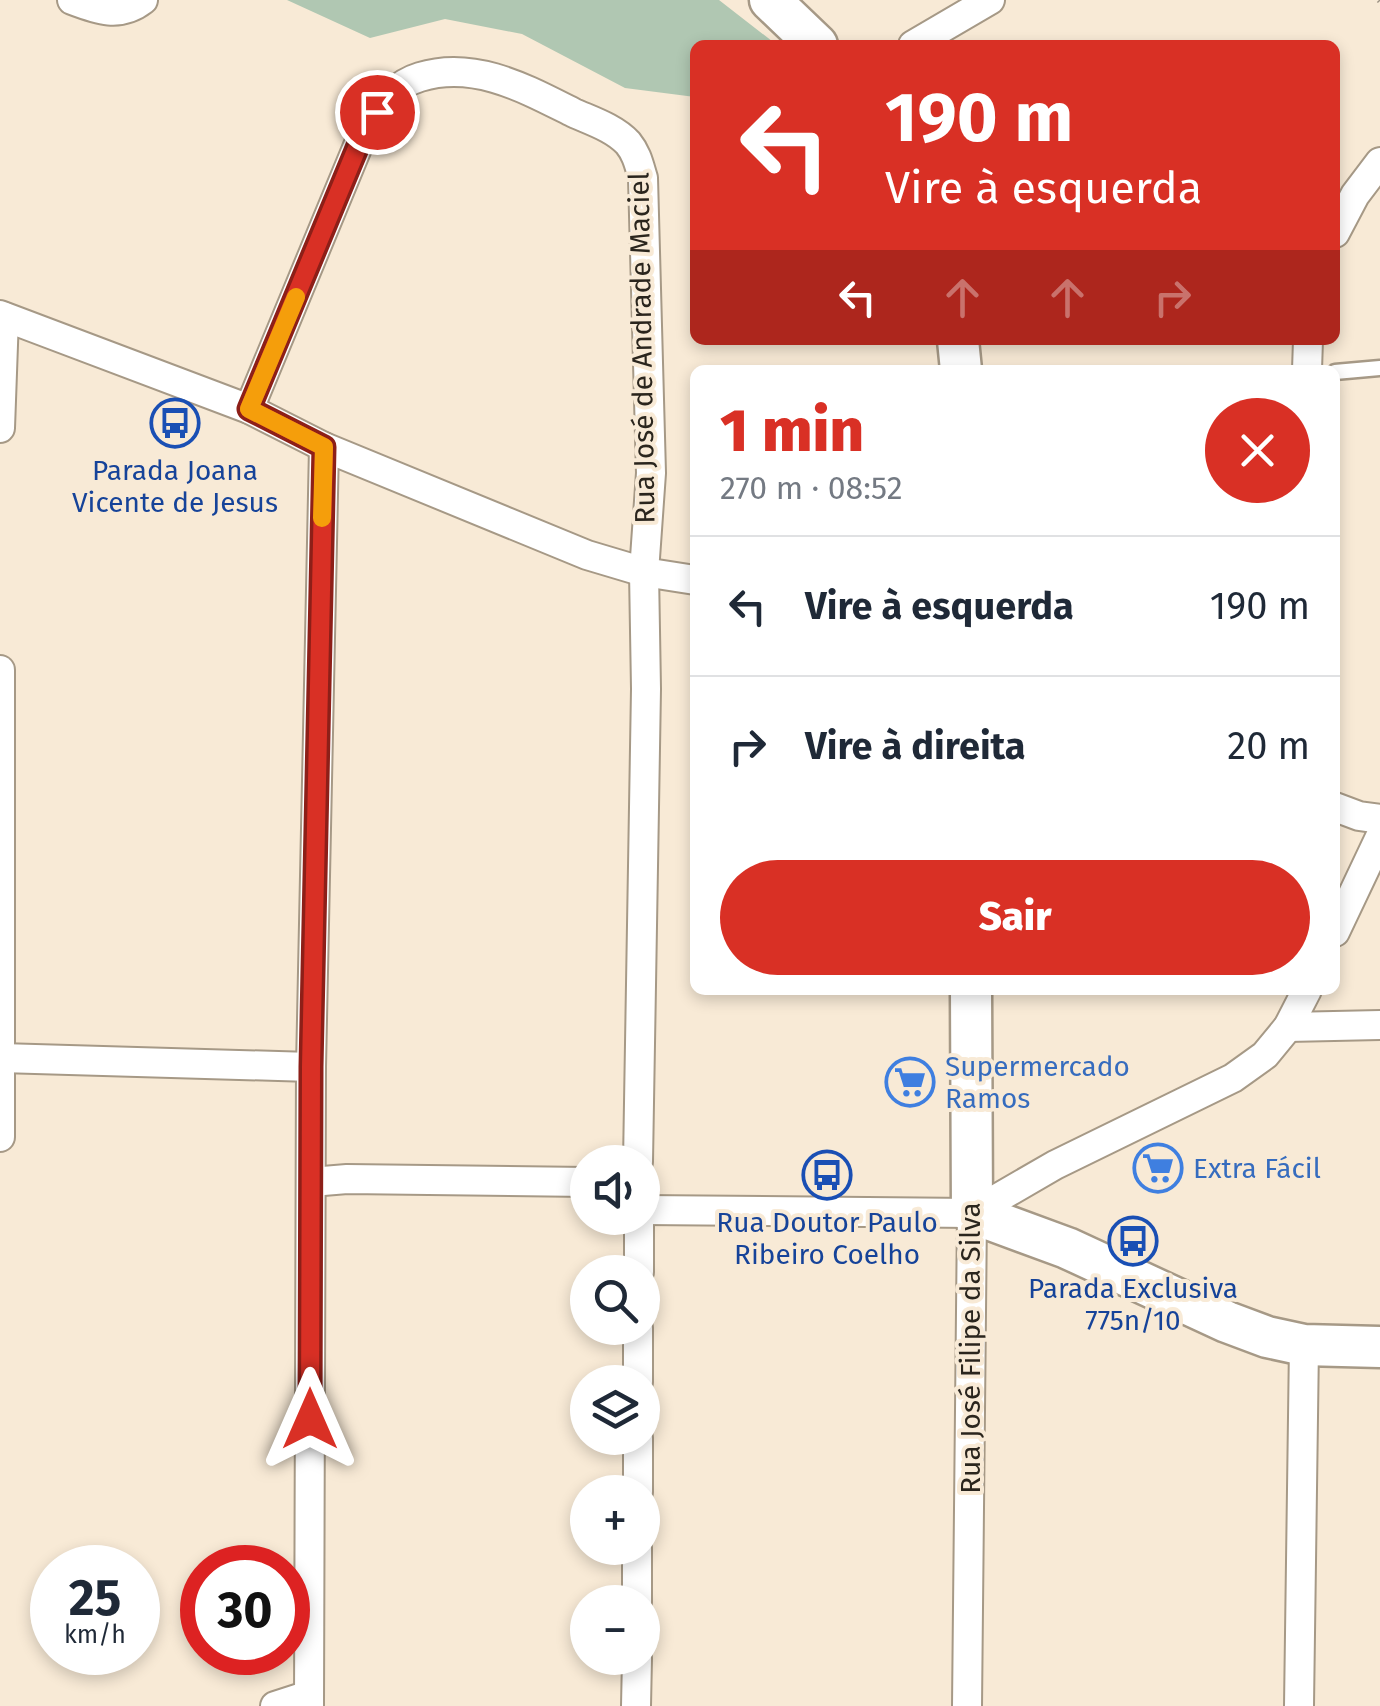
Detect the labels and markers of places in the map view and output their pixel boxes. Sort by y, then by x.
pin [335,70,420,155]
bus stop icon: Parada Joana Vicente de Jesus [149,397,201,449]
place label: Parada Joana Vicente de Jesus [72,454,278,519]
place label: Supermercado Ramos [945,1050,1130,1115]
supermarket icon: Supermercado Ramos [884,1056,936,1108]
supermarket icon: Extra Fácil [1132,1142,1184,1194]
bus stop icon: Rua Doutor Paulo Ribeiro Coelho [801,1149,853,1201]
place label: Extra Fácil [1193,1152,1321,1185]
place label: Rua Doutor Paulo Ribeiro Coelho [716,1206,938,1271]
bus stop icon: Parada Exclusiva 775n/10 [1107,1215,1159,1267]
place label: Parada Exclusiva 775n/10 [1028,1272,1238,1337]

